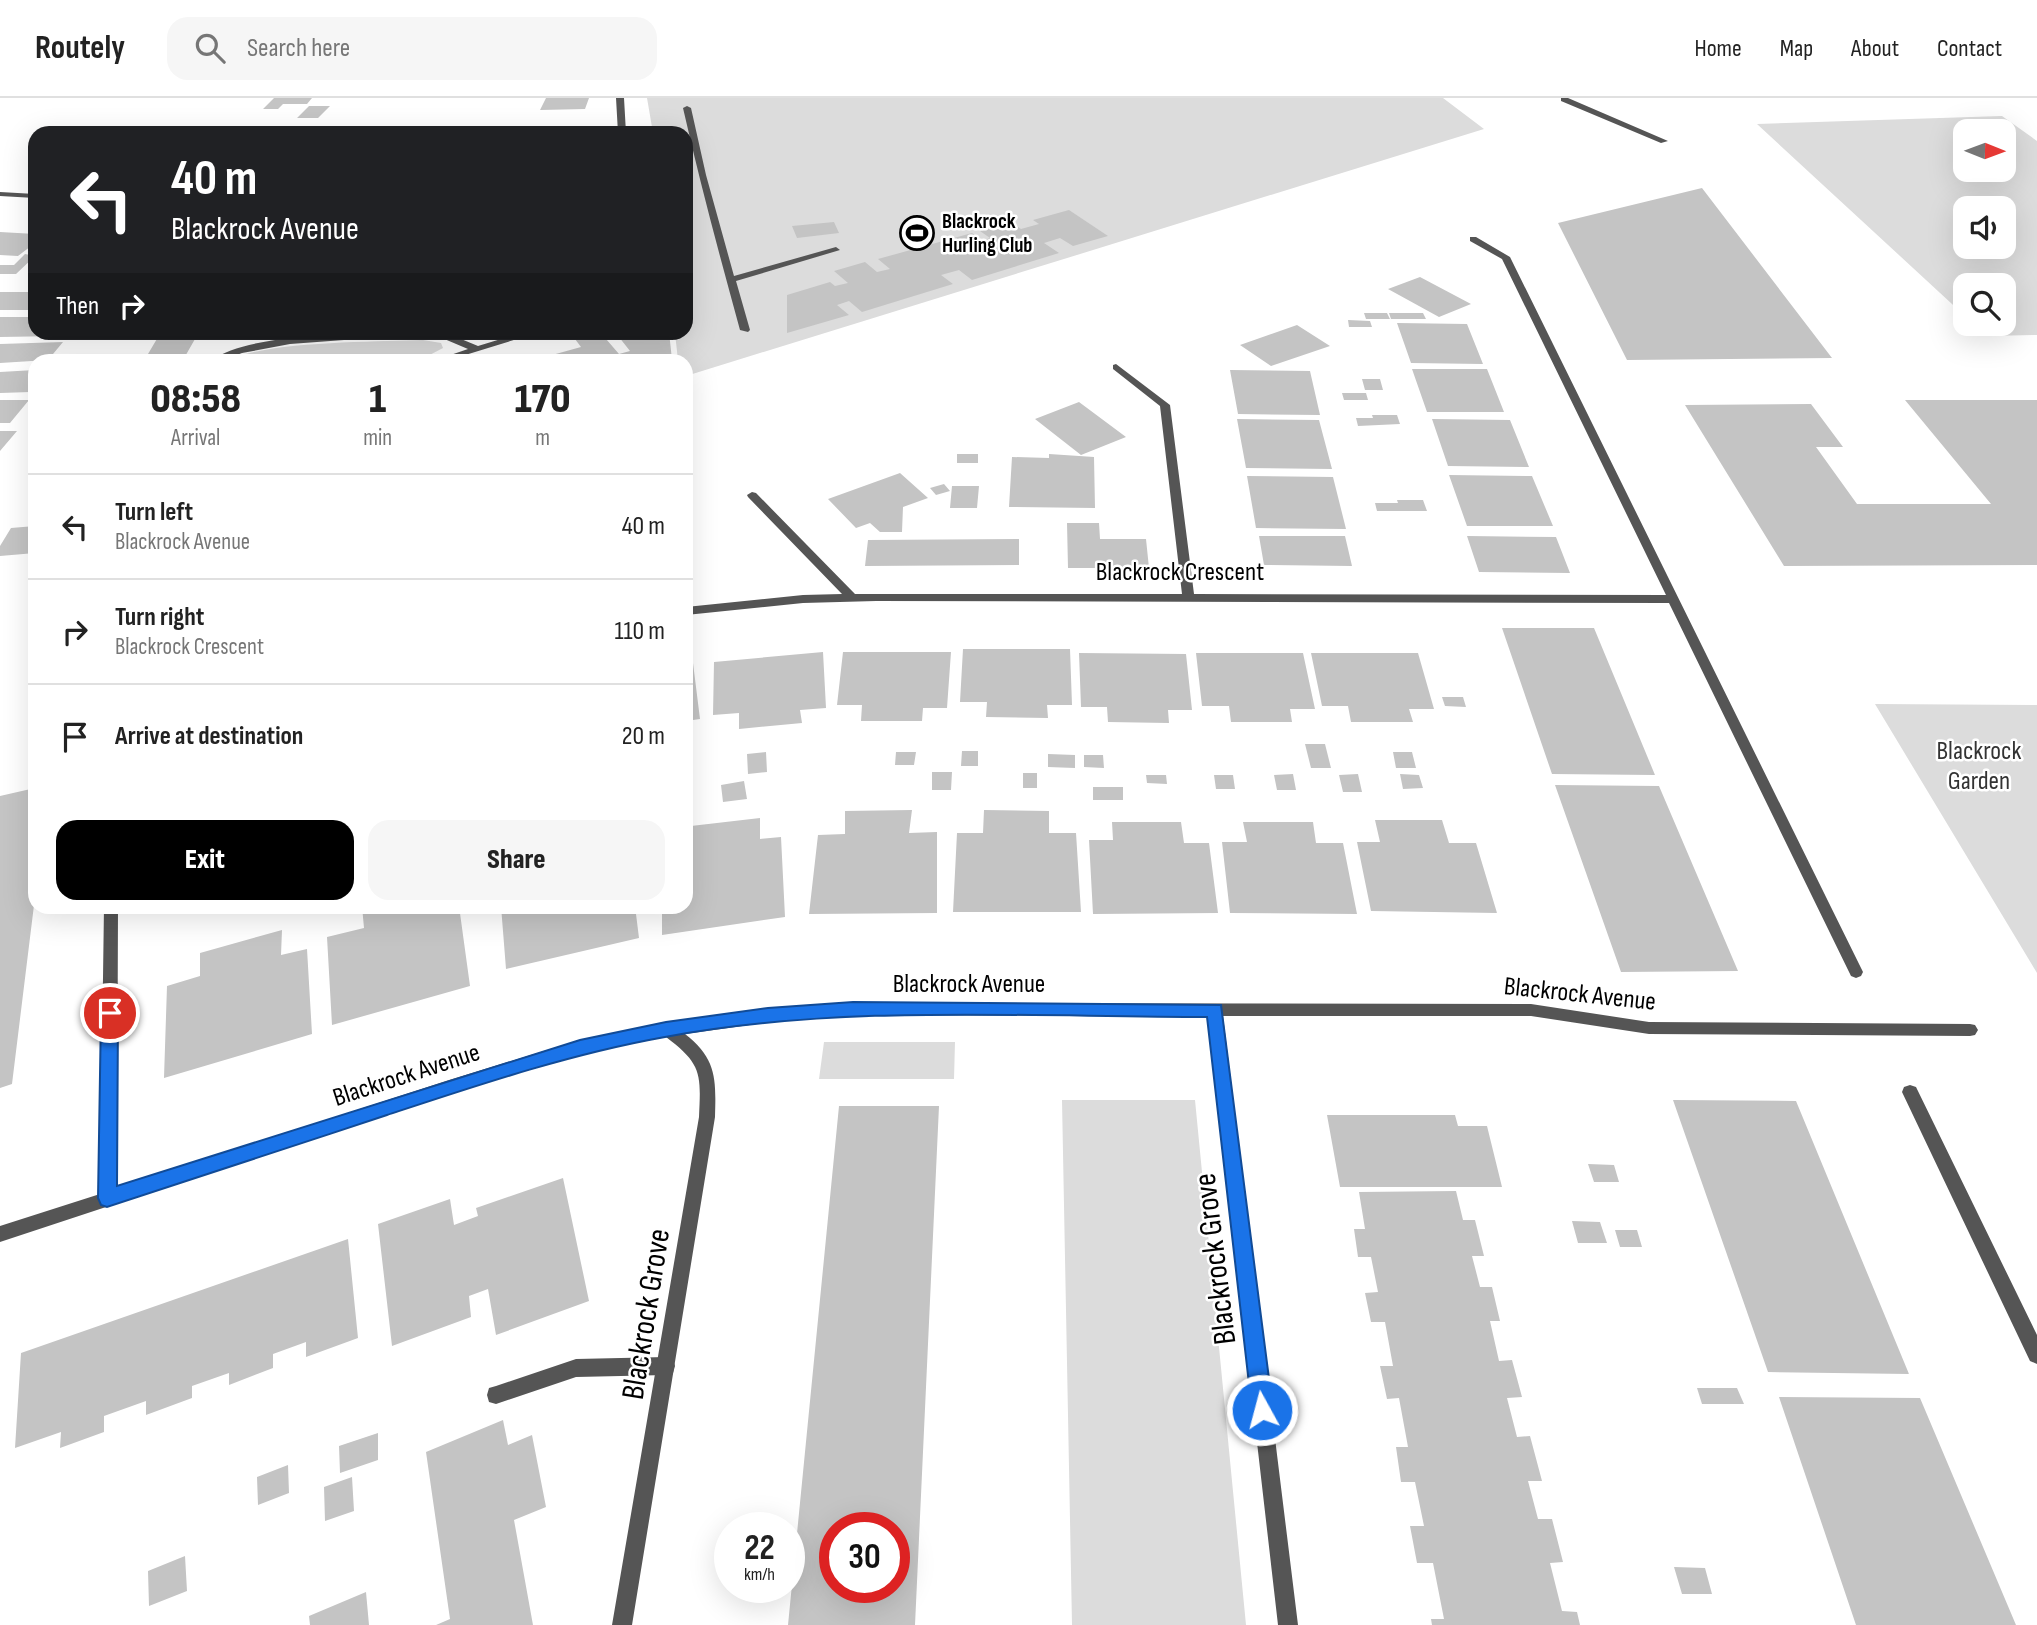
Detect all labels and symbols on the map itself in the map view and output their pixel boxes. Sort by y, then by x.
north arrow [1953,119,2016,182]
place label: Blackrock Hurling Club [942,209,1032,258]
sports icon: Blackrock Hurling Club [898,214,936,252]
street label: Blackrock Crescent [1096,557,1264,588]
park label: Blackrock Garden [1937,736,2022,797]
street label: Blackrock Avenue [893,969,1045,1000]
street label: Blackrock Avenue [1502,971,1657,1018]
pin [80,983,140,1043]
street label: Blackrock Avenue [329,1037,484,1114]
street label: Blackrock Grove [1186,1171,1245,1347]
street label: Blackrock Grove [614,1226,679,1402]
position arrow [1225,1373,1299,1447]
speed limit sign: 30 [819,1512,910,1603]

